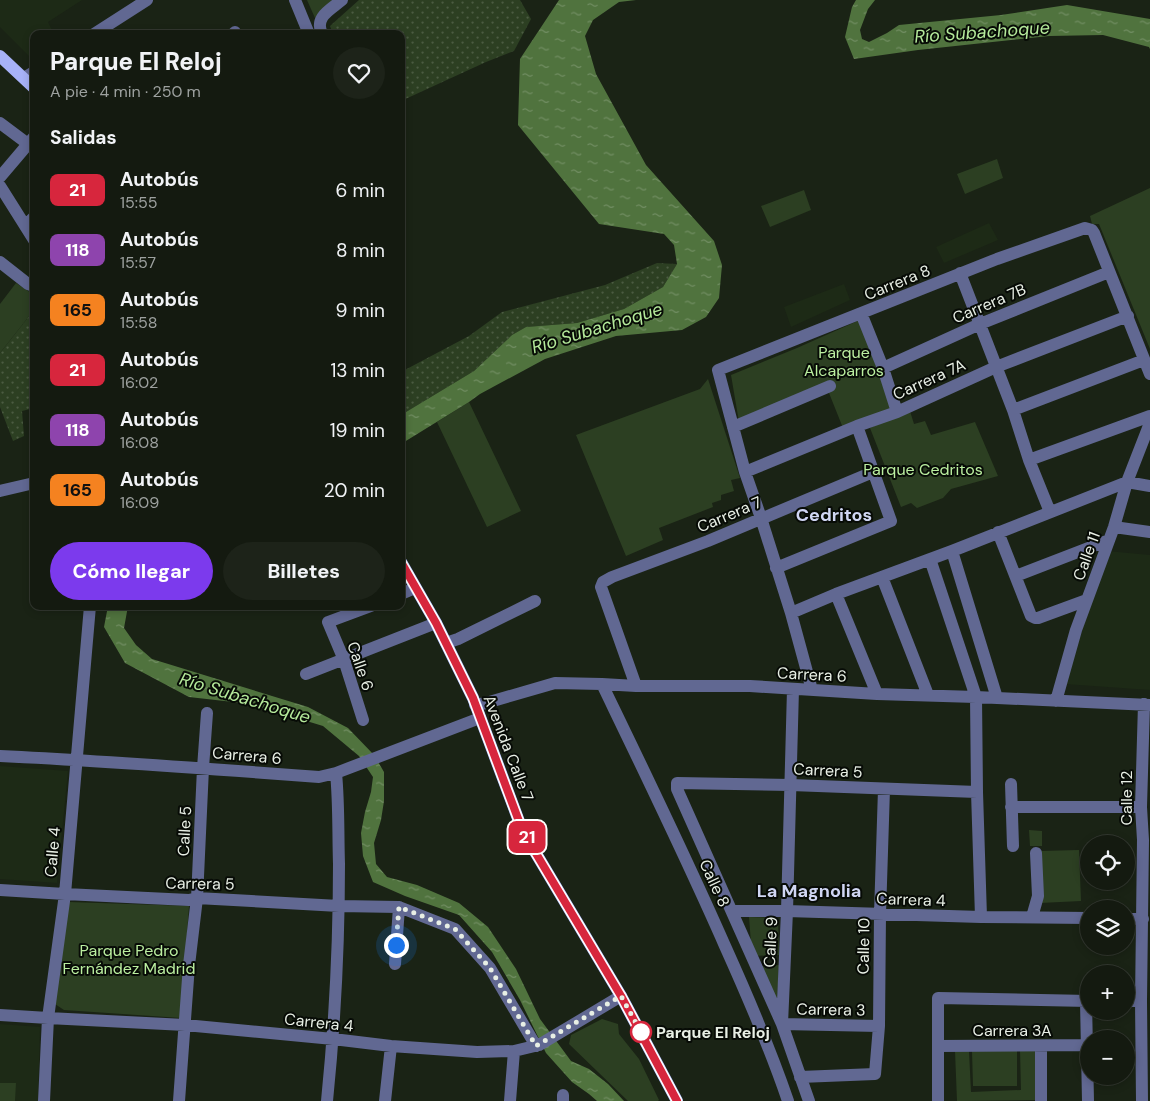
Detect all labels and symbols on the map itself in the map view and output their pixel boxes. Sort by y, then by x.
water label: Río Subachoque [913,15,1051,49]
street label: Carrera 8 [861,260,933,305]
street label: Carrera 7B [949,279,1029,328]
water label: Río Subachoque [529,297,665,359]
park label: Parque Alcaparros [804,342,884,381]
street label: Carrera 7A [890,354,969,405]
park label: Parque Cedritos [863,459,983,480]
street label: Carrera 7 [694,491,765,537]
district label: Cedritos [796,503,872,527]
street label: Calle 11 [1068,529,1105,584]
street label: Calle 6 [342,639,379,694]
street label: Carrera 6 [777,662,847,687]
water label: Río Subachoque [177,667,313,729]
street label: Avenida Calle 7 [479,692,538,804]
street label: Carrera 6 [211,742,283,769]
street label: Carrera 5 [793,758,863,783]
street label: Calle 12 [1116,771,1137,825]
street label: Calle 5 [173,805,196,857]
line badge: 21 [504,821,550,853]
street label: Calle 4 [40,826,65,878]
street label: Calle 8 [694,856,735,910]
street label: Carrera 5 [165,872,235,895]
district label: La Magnolia [757,879,861,903]
street label: Carrera 4 [876,888,946,911]
street label: Calle 9 [759,916,782,968]
street label: Calle 10 [853,917,874,974]
your location [384,933,409,958]
park label: Parque Pedro Fernández Madrid [63,940,196,979]
street label: Carrera 3 [796,998,866,1021]
street label: Carrera 4 [283,1008,355,1037]
street label: Carrera 3A [972,1020,1052,1041]
marker: Parque El Reloj [630,1021,652,1043]
place label: Parque El Reloj [656,1022,770,1043]

